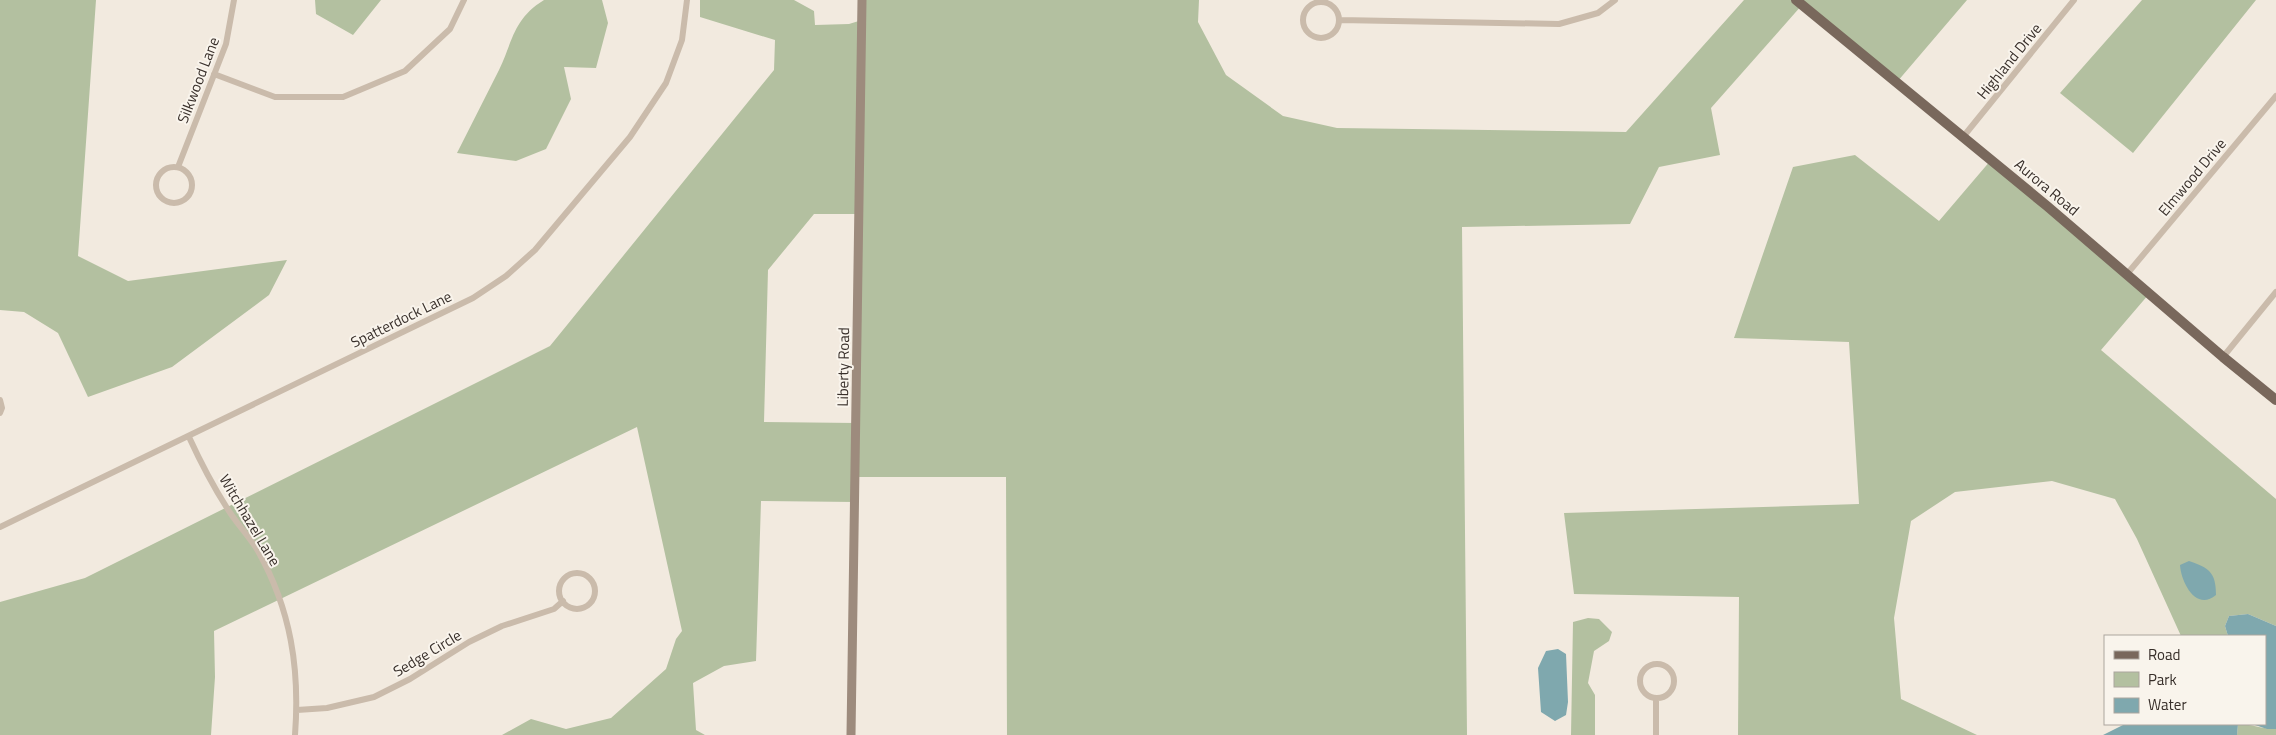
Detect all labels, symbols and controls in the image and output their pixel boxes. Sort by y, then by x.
street label: Highland Drive [1971,18,2047,104]
street label: Silkwood Lane [171,33,225,127]
street label: Elmwood Drive [2153,133,2231,221]
street label: Aurora Road [2010,153,2084,221]
street label: Spatterdock Lane [347,285,455,353]
street label: Liberty Road [831,327,855,407]
street label: Witchhazel Lane [213,470,287,570]
street label: Sedge Circle [388,623,466,683]
legend [2104,635,2266,725]
text: Road [2148,643,2180,666]
text: Park [2148,668,2177,691]
text: Water [2148,693,2187,716]

